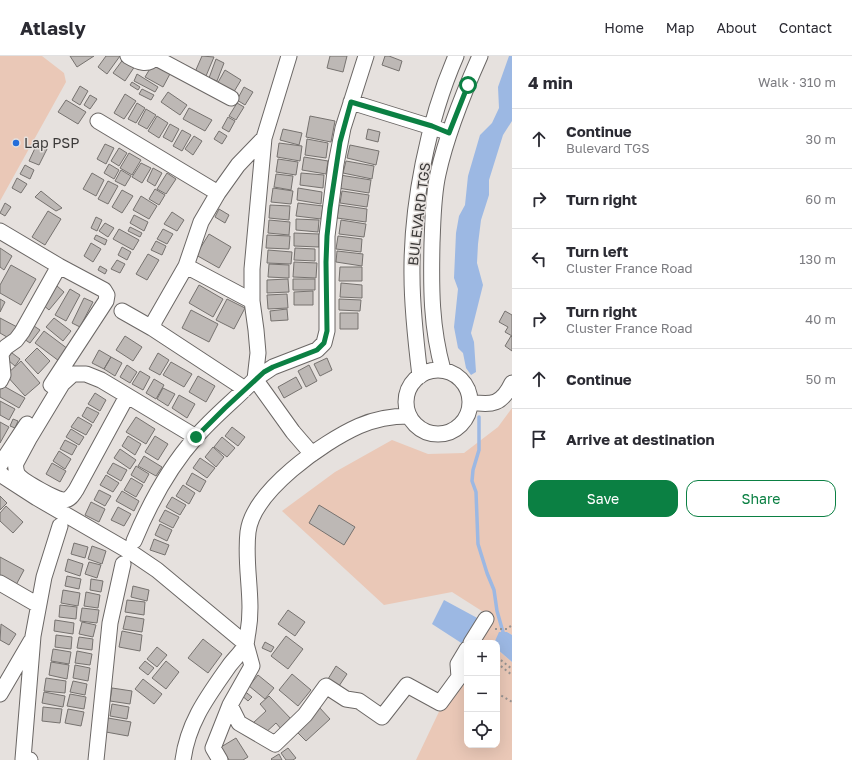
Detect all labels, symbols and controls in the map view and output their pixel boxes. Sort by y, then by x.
text: Atlasly [20,16,86,39]
text: Home [604,19,644,36]
text: Map [666,19,694,36]
text: About [716,19,757,36]
text: Contact [779,19,832,36]
text: 4 min [528,72,573,93]
text: Walk · 310 m [758,74,836,90]
route start [459,76,477,94]
text: Continue [566,122,632,140]
icon: ahead [528,128,550,150]
text: 30 m [806,131,836,147]
place label: Lap PSP [24,134,79,151]
marker: Lap PSP [11,138,21,148]
text: Bulevard TGS [566,140,650,156]
street label: BULEVARD TGS [404,161,433,266]
icon: right [528,188,550,210]
text: Turn right [566,190,637,208]
text: 60 m [805,191,836,207]
text: Turn left [566,242,628,260]
icon: left [528,248,550,270]
text: 130 m [799,251,836,267]
text: Cluster France Road [566,260,693,276]
text: Turn right [566,302,637,320]
icon: right [528,308,550,330]
text: 40 m [805,311,836,327]
text: Cluster France Road [566,320,693,336]
icon: ahead [528,368,550,390]
text: Continue [566,370,632,388]
text: 50 m [806,371,836,387]
route end [187,428,205,446]
icon: arrive [528,428,550,450]
text: Arrive at destination [566,430,715,448]
button: Save [528,480,678,517]
button: Share [686,480,836,517]
map controls [464,640,500,748]
button: + [464,640,500,676]
button: − [464,676,500,712]
button: locate [464,712,500,748]

